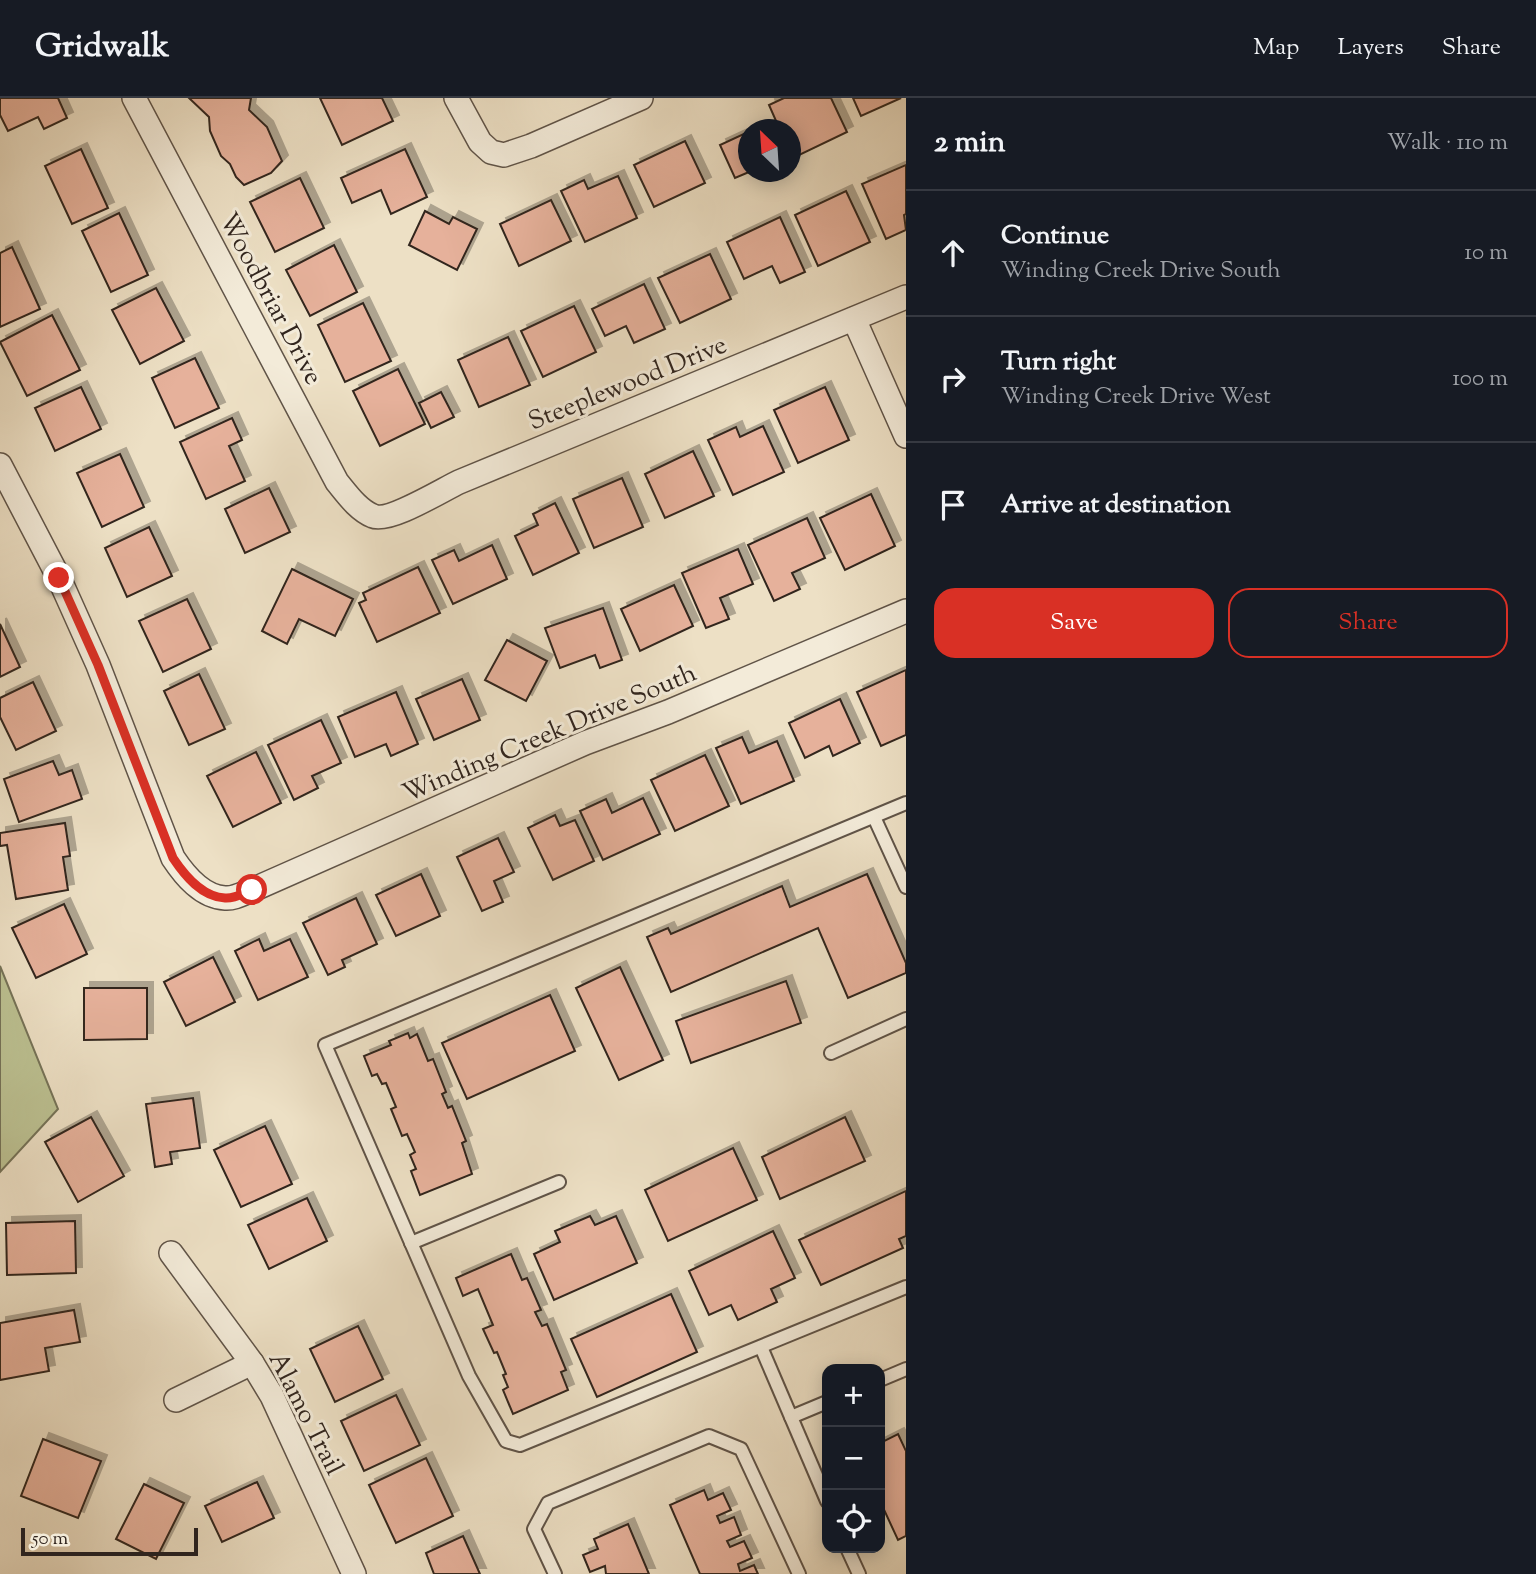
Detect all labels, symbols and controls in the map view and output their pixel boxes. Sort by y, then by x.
text: Gridwalk [35,24,169,72]
text: Map [1253,31,1299,65]
text: Layers [1337,31,1404,65]
text: Share [1442,31,1501,65]
north arrow [738,119,801,182]
text: 2 min [934,122,1006,165]
text: Walk · 110 m [1387,127,1508,160]
street label: Woodbriar Drive [209,206,331,392]
text: Continue [1001,218,1109,255]
icon: ahead [934,234,972,272]
text: 10 m [1464,237,1508,270]
text: Winding Creek Drive South [1001,255,1281,288]
street label: Steeplewood Drive [523,328,733,441]
text: Turn right [1001,344,1116,381]
icon: right [934,360,972,398]
text: 100 m [1452,363,1508,396]
text: Winding Creek Drive West [1001,381,1271,414]
icon: arrive [934,486,972,524]
text: Arrive at destination [1001,487,1231,524]
route end [43,562,74,593]
button: Save [934,588,1214,658]
button: Share [1228,588,1508,658]
street label: Winding Creek Drive South [397,655,703,813]
route start [236,874,267,905]
street label: Alamo Trail [258,1346,352,1482]
map controls [822,1364,885,1553]
button: + [822,1364,885,1427]
button: − [822,1427,885,1490]
button: locate [822,1490,885,1553]
scale bar [21,1525,198,1557]
text: 50 m [32,1526,68,1553]

